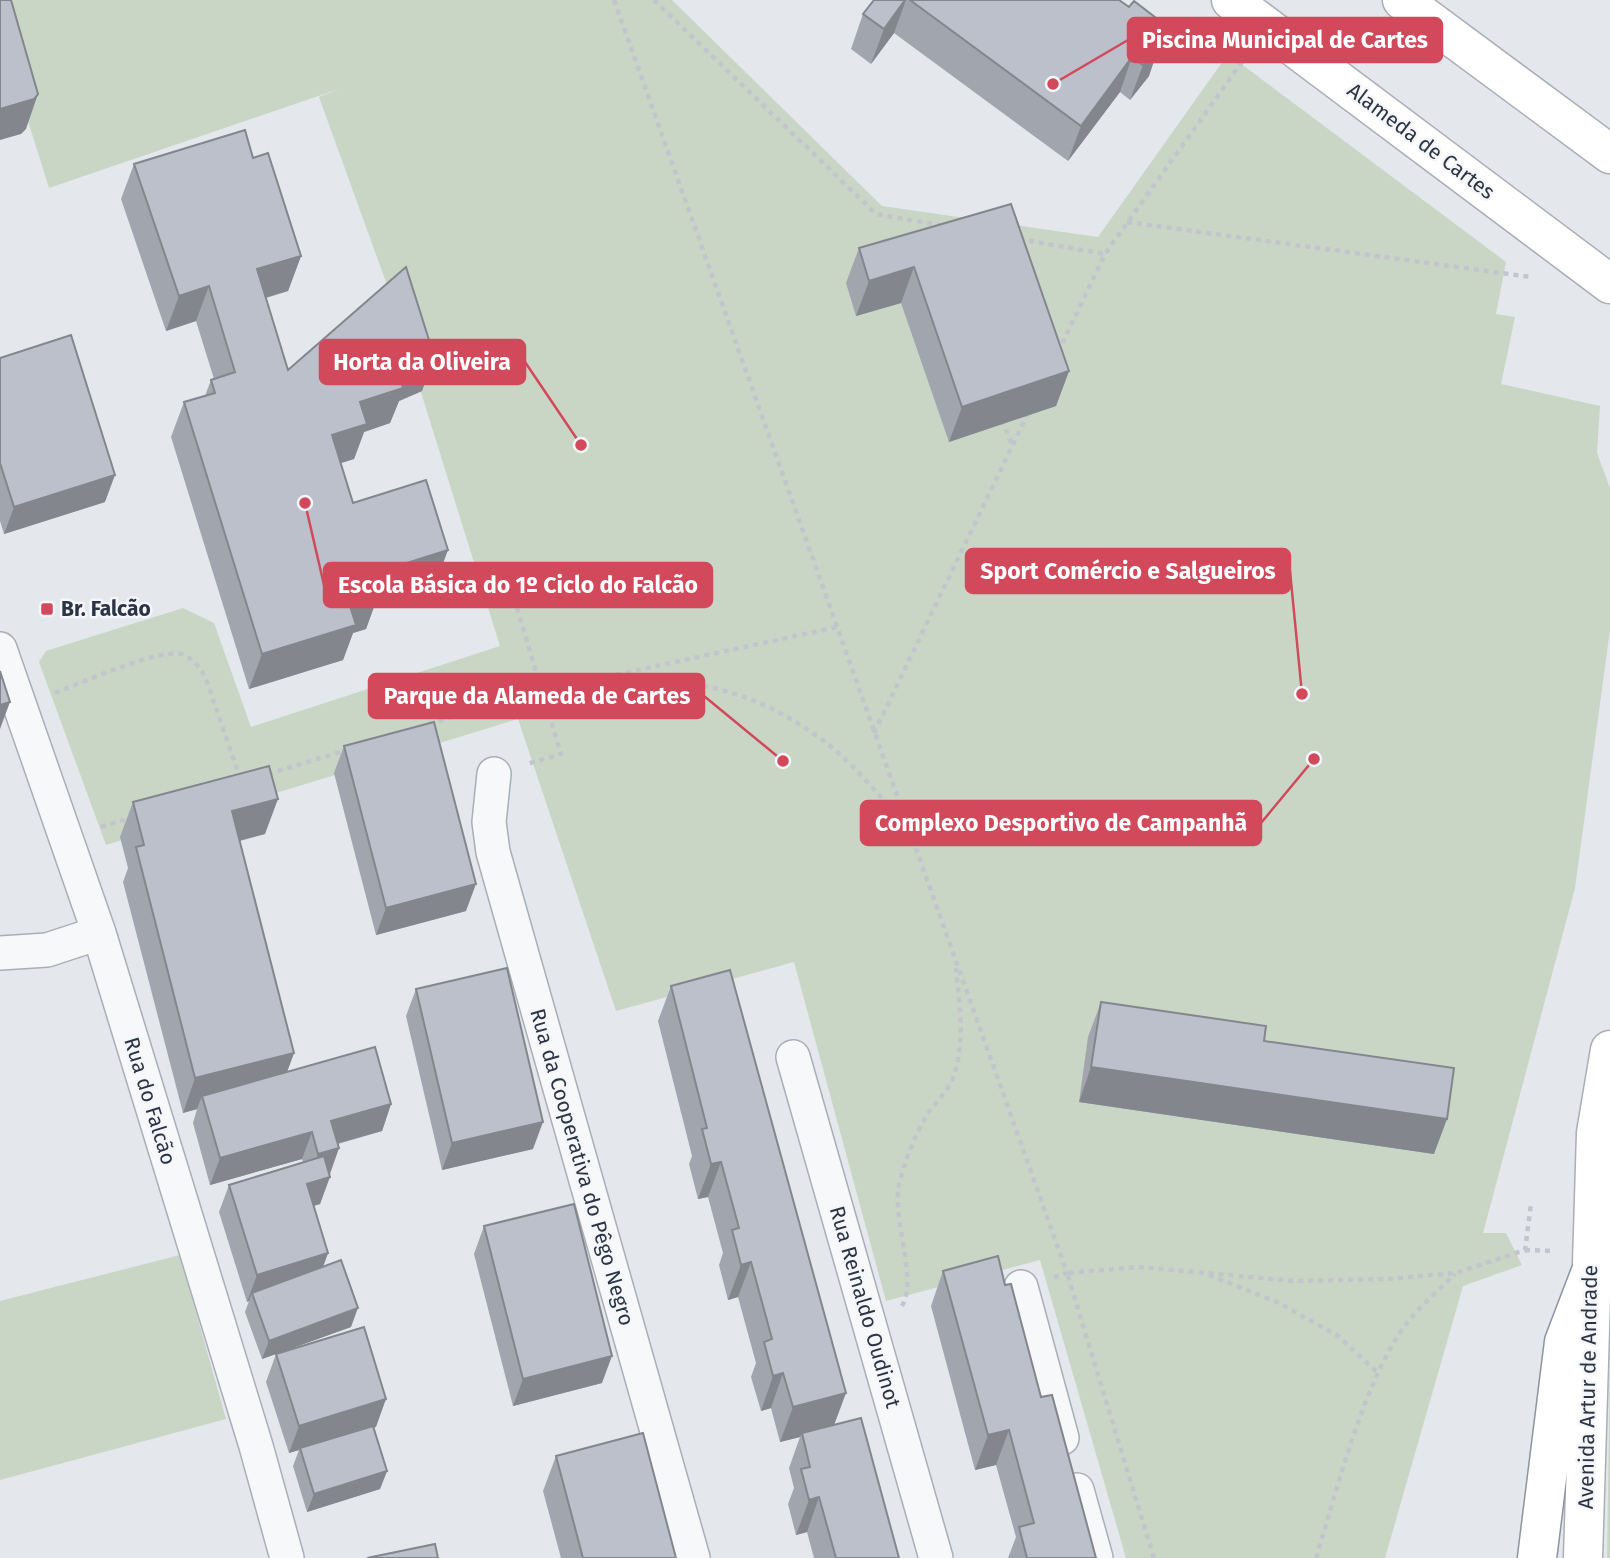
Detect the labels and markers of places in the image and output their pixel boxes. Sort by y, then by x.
callout: Piscina Municipal de Cartes [1128,18,1442,62]
callout: Horta da Oliveira [320,340,525,384]
callout: Sport Comércio e Salgueiros [966,549,1290,593]
callout: Escola Básica do 1º Ciclo do Falcão [324,563,712,607]
place label: Br. Falcão [61,596,151,622]
marker: Br. Falcão [39,601,55,617]
callout: Parque da Alameda de Cartes [369,674,704,718]
callout: Complexo Desportivo de Campanhã [861,801,1261,845]

